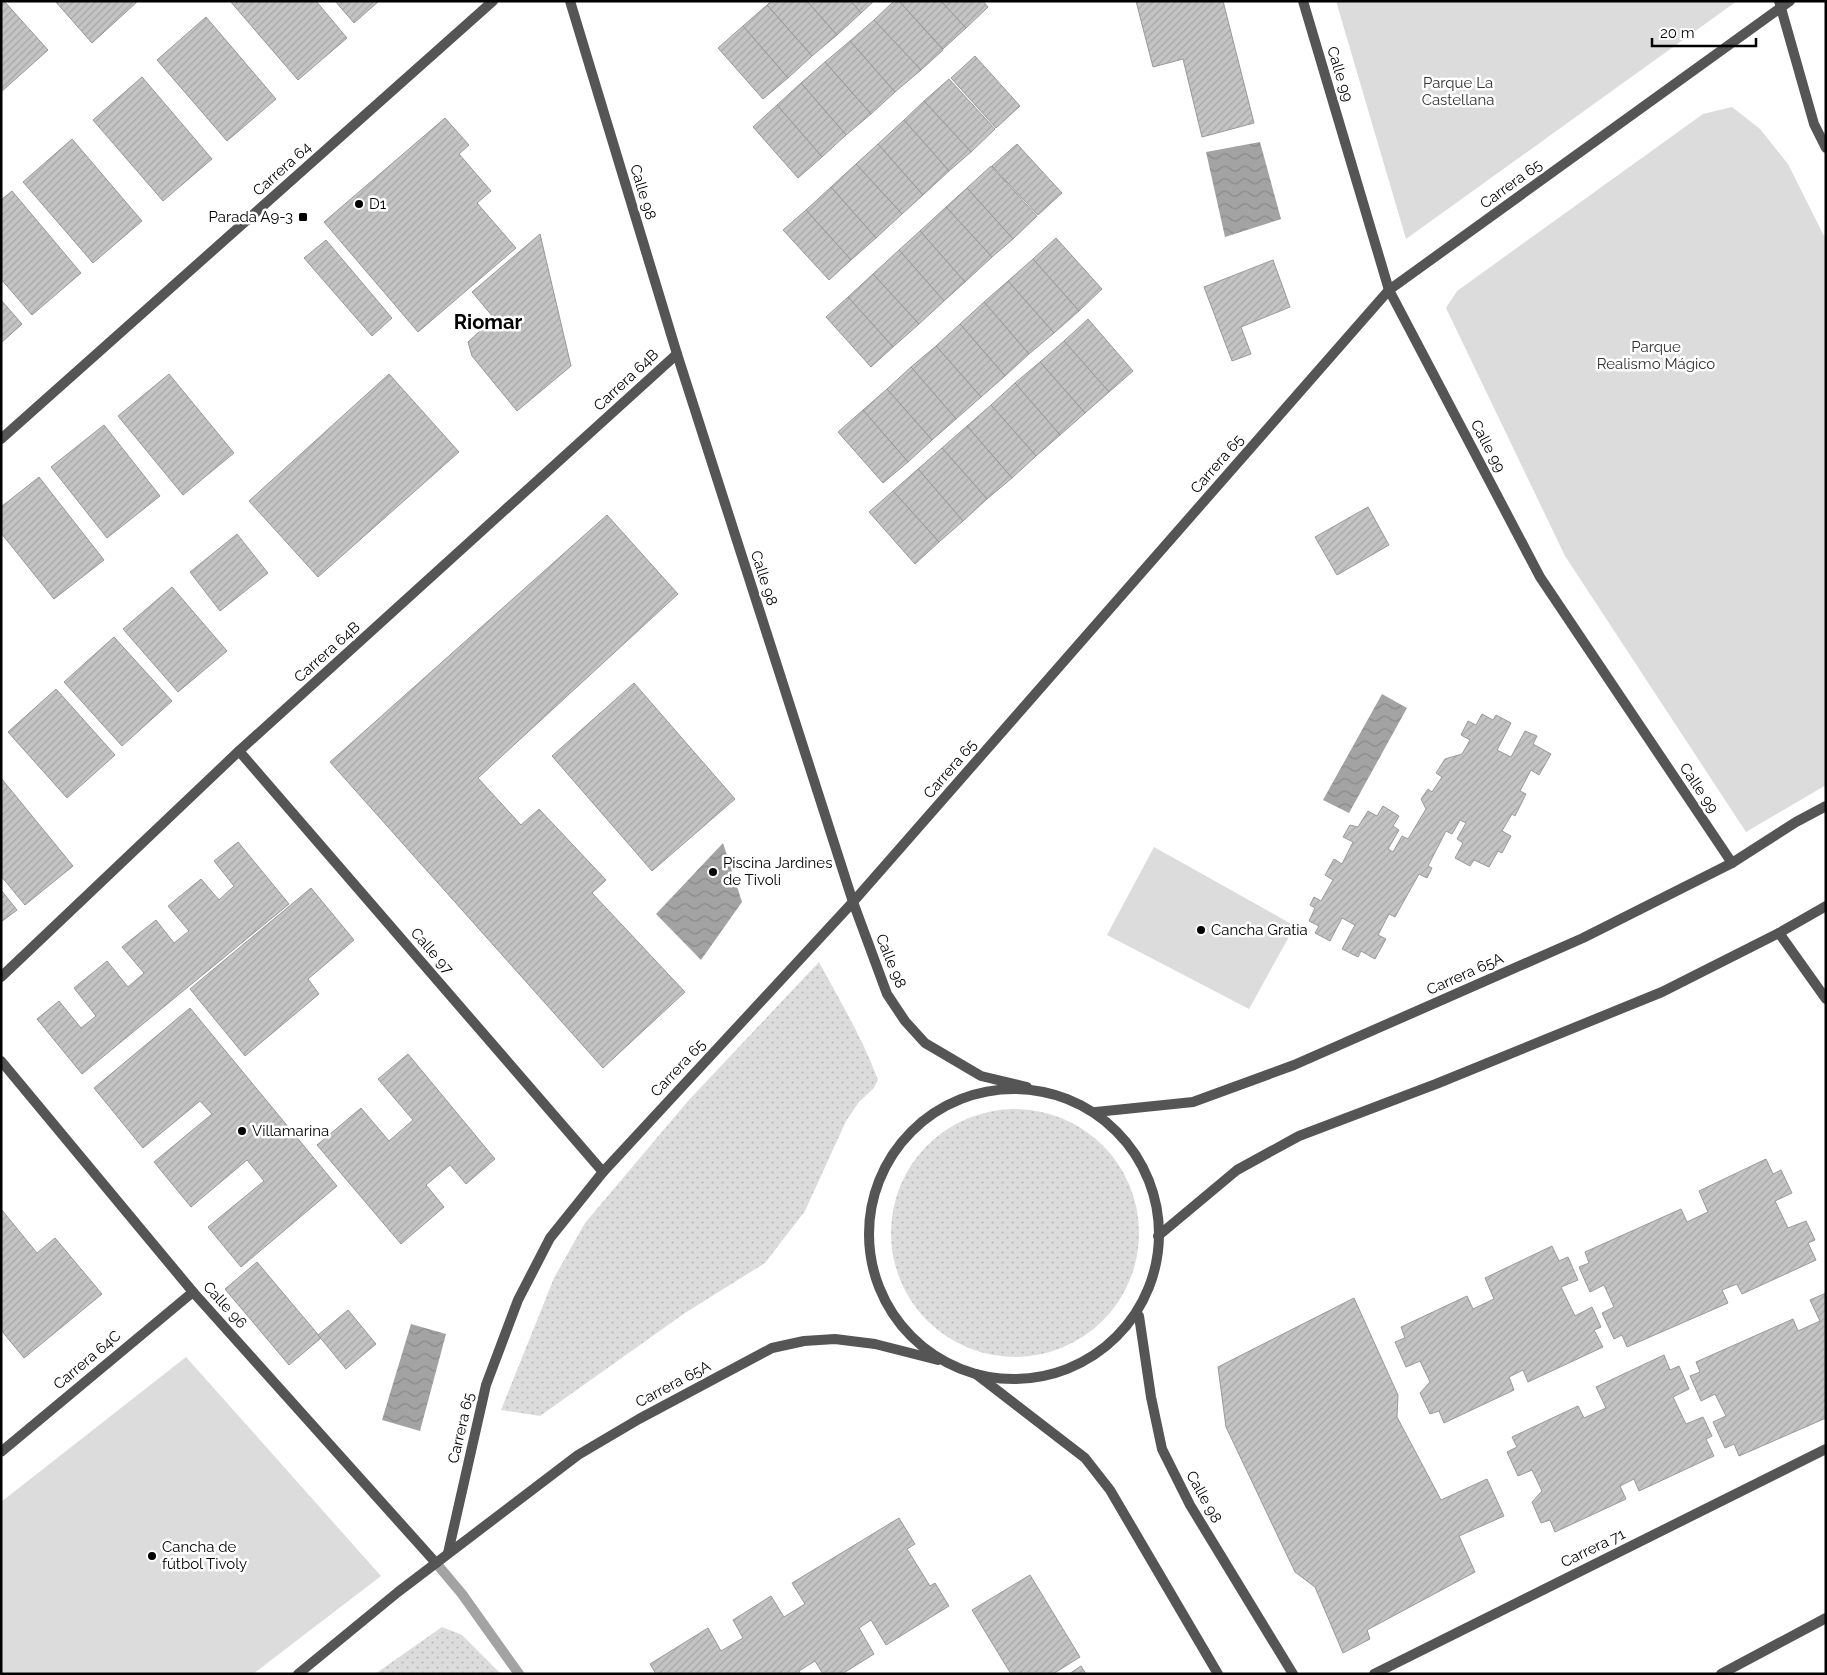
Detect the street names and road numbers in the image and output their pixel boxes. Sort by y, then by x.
street label: Calle 99 [1323,44,1357,104]
street label: Carrera 64 [249,138,315,200]
street label: Carrera 65 [1477,156,1545,212]
street label: Calle 98 [626,162,660,222]
street label: Carrera 64B [590,345,662,415]
street label: Calle 99 [1467,417,1509,475]
street label: Carrera 65 [1187,431,1247,497]
street label: Calle 98 [747,548,781,608]
street label: Carrera 64B [290,618,364,686]
street label: Carrera 65 [920,736,980,802]
street label: Calle 99 [1676,759,1722,817]
street label: Calle 97 [407,924,457,978]
street label: Calle 98 [872,931,910,991]
street label: Carrera 65A [1424,949,1506,999]
street label: Carrera 65 [647,1036,709,1100]
street label: Calle 96 [199,1278,251,1332]
street label: Carrera 64C [50,1327,124,1393]
street label: Carrera 65A [633,1357,713,1411]
street label: Carrera 65 [444,1391,478,1465]
street label: Calle 98 [1182,1468,1226,1526]
street label: Carrera 71 [1558,1524,1629,1571]

